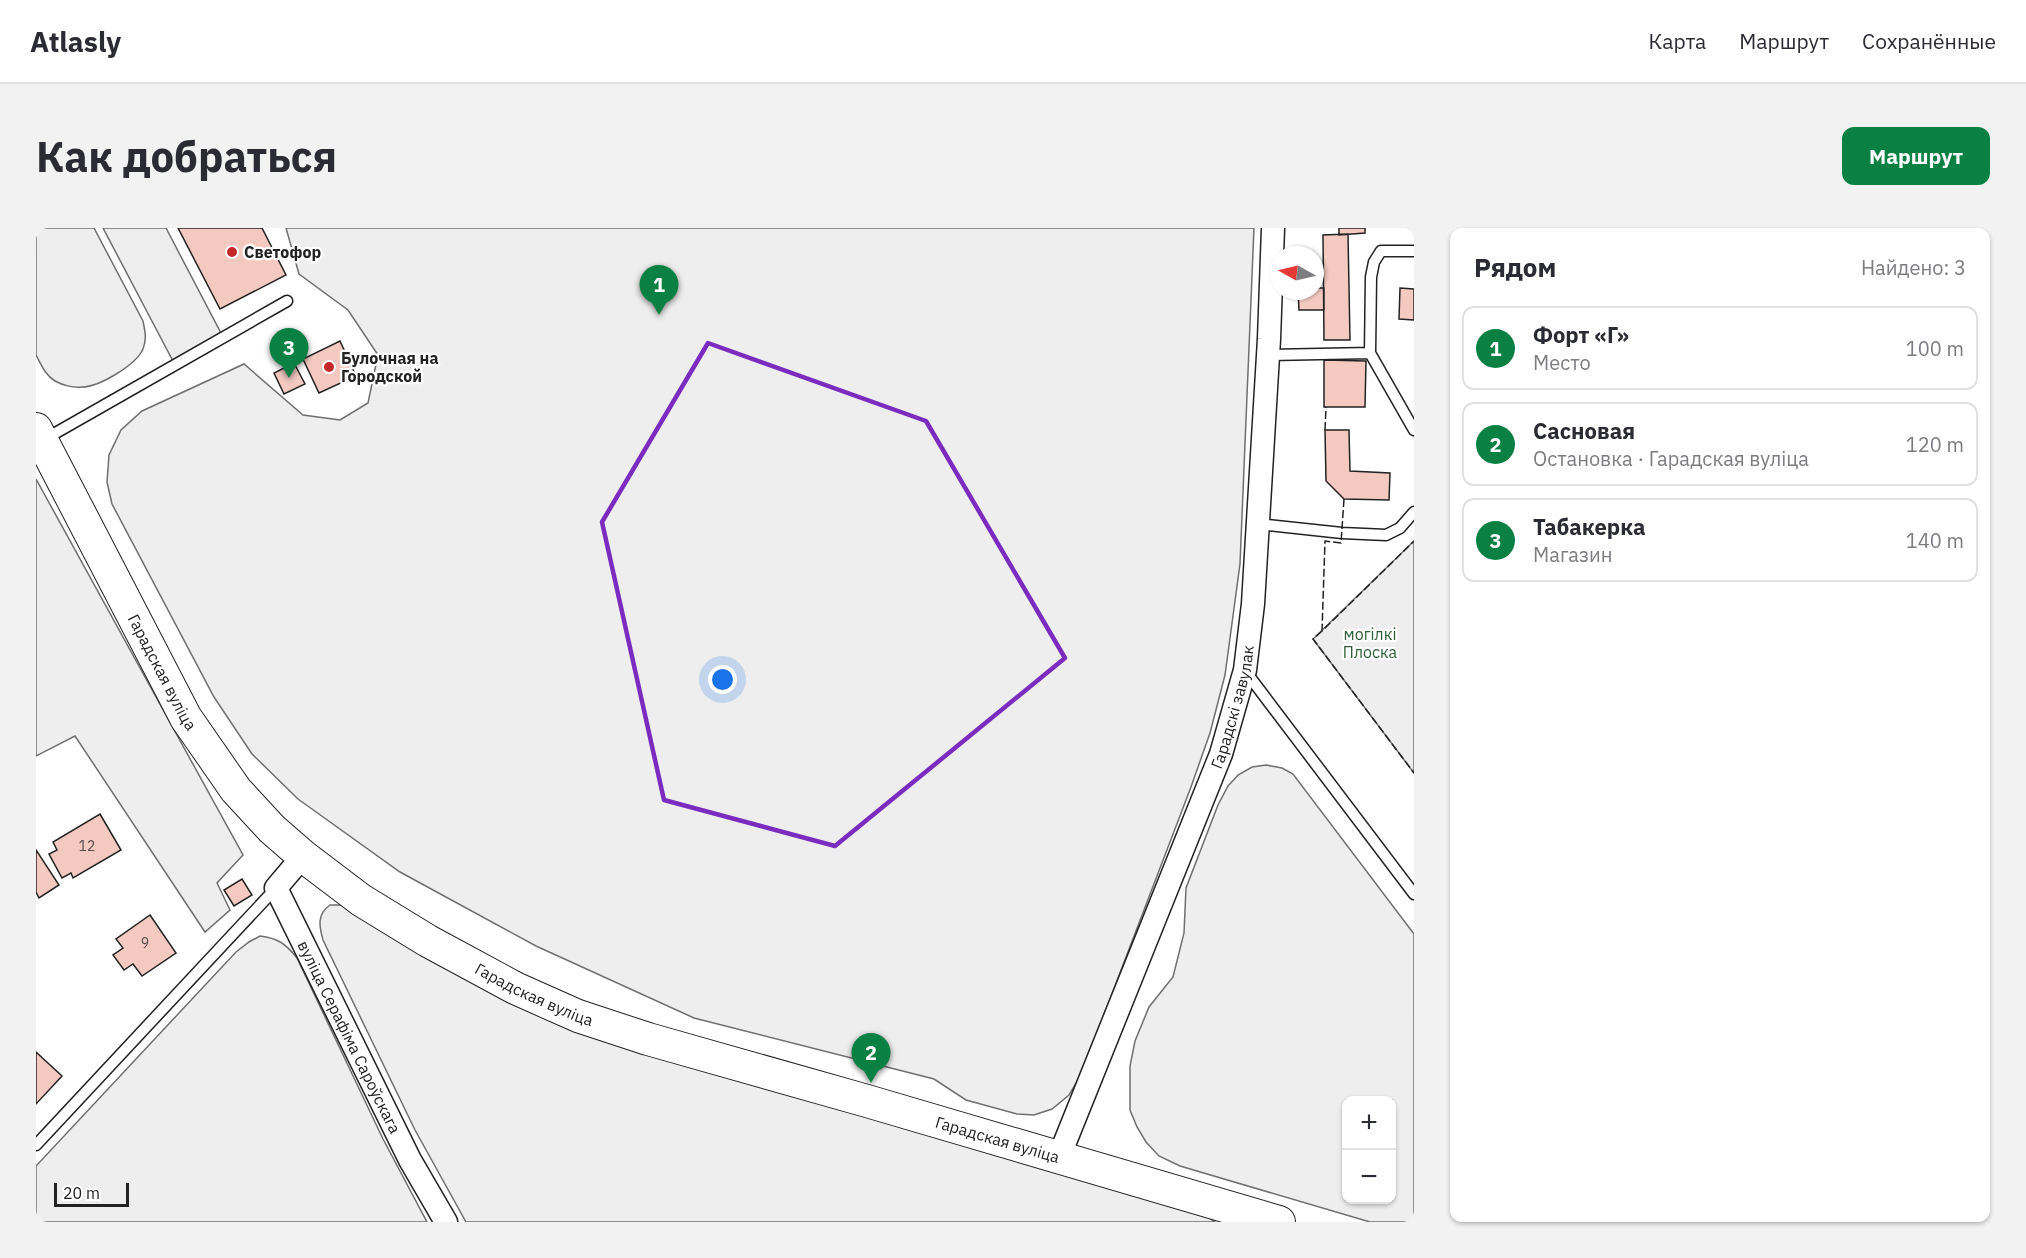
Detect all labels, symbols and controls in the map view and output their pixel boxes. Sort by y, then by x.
text: Atlasly [30,23,121,60]
text: Карта [1648,27,1706,55]
text: Маршрут [1739,27,1829,55]
text: Сохранённые [1862,27,1996,55]
button: Маршрут [1842,127,1990,185]
text: Как добраться [36,129,337,184]
place label: Светофор [244,242,321,262]
marker: Светофор [225,245,239,259]
north arrow [1270,246,1324,300]
text: Рядом [1474,250,1556,284]
text: Найдено: 3 [1861,254,1966,281]
pin: 1 [640,266,678,315]
text: Форт «Г» [1533,320,1629,349]
pin: 3 [270,328,308,378]
text: 1 [1490,335,1502,362]
text: 100 m [1906,335,1964,362]
place label: Булочная на Городской [341,348,439,386]
text: Место [1533,349,1591,376]
marker: Булочная на Городской [322,360,336,374]
text: Сасновая [1533,416,1635,445]
text: 2 [1490,431,1502,458]
text: 120 m [1906,431,1964,458]
text: Остановка · Гарадская вуліца [1533,445,1809,472]
text: Табакерка [1533,512,1646,541]
text: 3 [1490,527,1502,554]
text: 140 m [1906,527,1964,554]
text: Магазин [1533,541,1613,568]
street label: Гарадская вуліца [124,611,202,734]
park label: могілкі Плоска [1343,624,1398,662]
street label: Гарадскі завулак [1206,644,1258,772]
your location [708,665,737,694]
house number: 12 [79,837,95,855]
house number: 9 [141,934,149,952]
street label: вуліца Серафіма Сароўскага [293,937,406,1137]
street label: Гарадская вуліца [472,958,596,1030]
pin: 2 [852,1034,890,1083]
map controls [1342,1096,1396,1204]
button: + [1342,1096,1396,1150]
street label: Гарадская вуліца [933,1112,1062,1167]
button: − [1342,1150,1396,1204]
scale bar [54,1180,129,1208]
text: 20 m [63,1183,100,1203]

